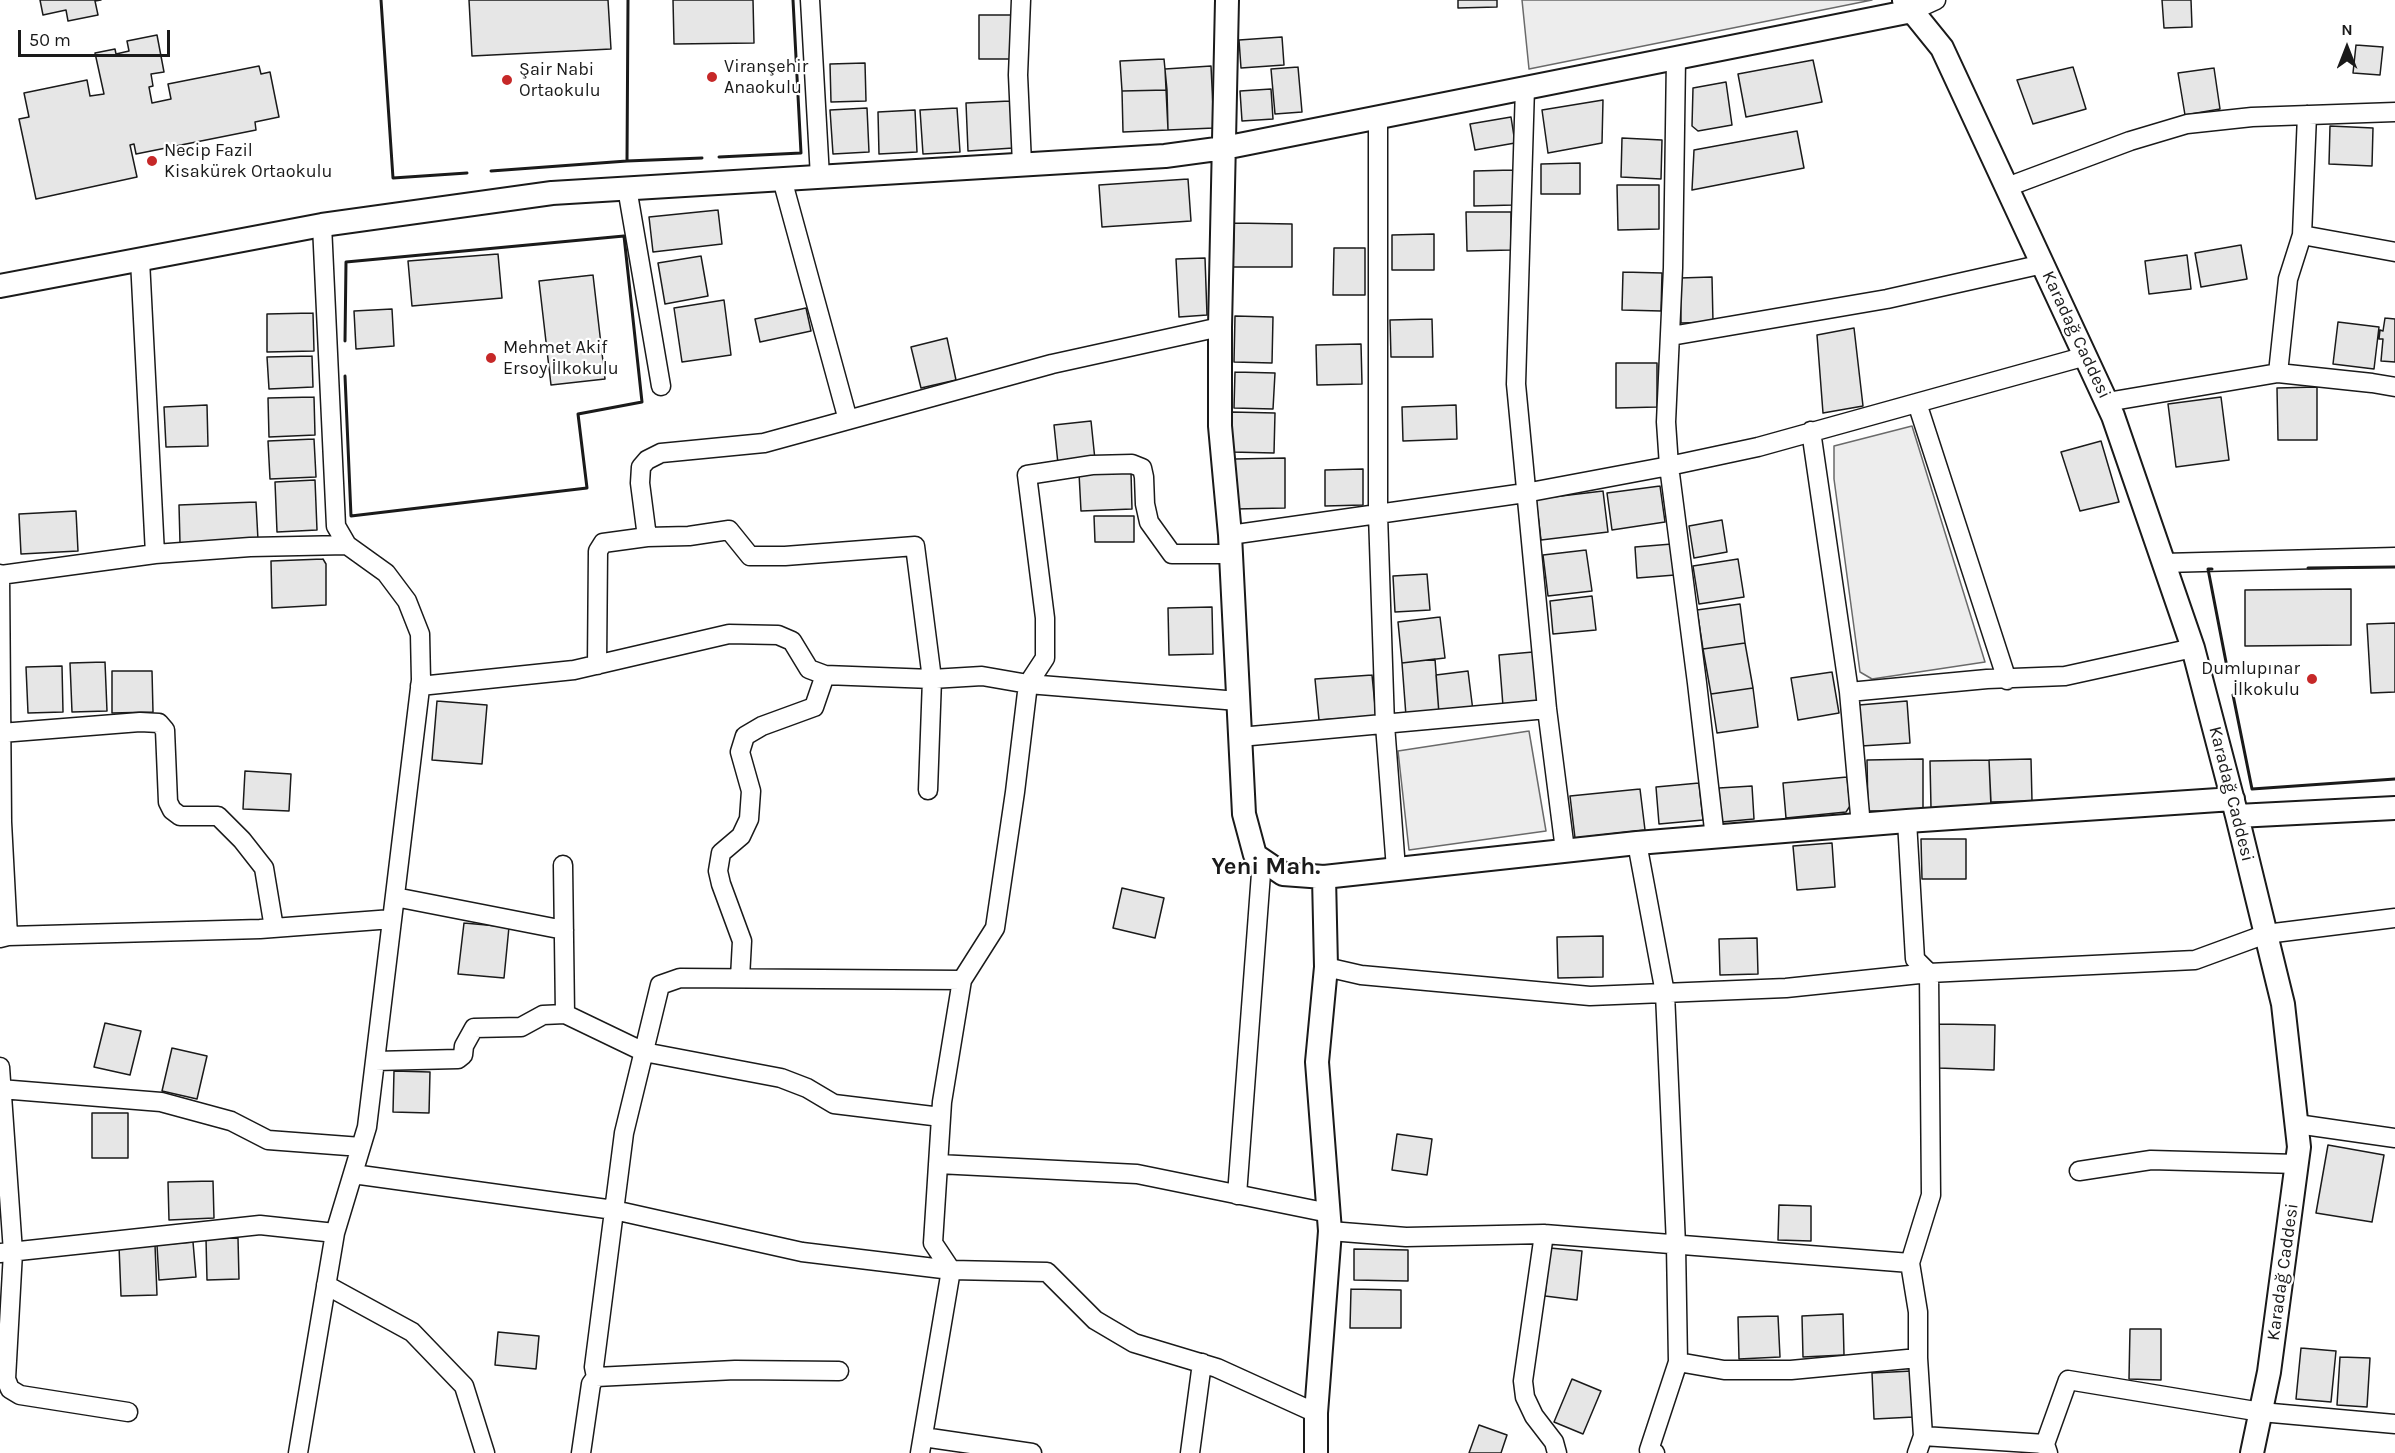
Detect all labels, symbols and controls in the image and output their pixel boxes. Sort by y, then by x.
scale bar [21,18,172,56]
north arrow [2317,18,2377,78]
text: N [2341,20,2353,39]
text: 50 m [29,29,71,51]
place label: Viranşehir Anaokulu [724,56,808,98]
place label: Şair Nabi Ortaokulu [519,59,601,101]
marker: Viranşehir Anaokulu [705,70,719,84]
marker: Şair Nabi Ortaokulu [500,73,514,87]
place label: Necip Fazil Kisakürek Ortaokulu [164,140,332,182]
marker: Necip Fazil Kisakürek Ortaokulu [145,154,159,168]
street label: Karadağ Caddesi [2037,268,2115,402]
place label: Mehmet Akif Ersoy İlkokulu [503,337,619,380]
marker: Mehmet Akif Ersoy İlkokulu [484,351,498,365]
place label: Dumlupınar İlkokulu [2201,658,2300,700]
marker: Dumlupınar İlkokulu [2305,672,2319,686]
street label: Karadağ Caddesi [2204,724,2258,864]
district label: Yeni Mah. [1212,853,1320,881]
street label: Karadağ Caddesi [2263,1202,2303,1342]

